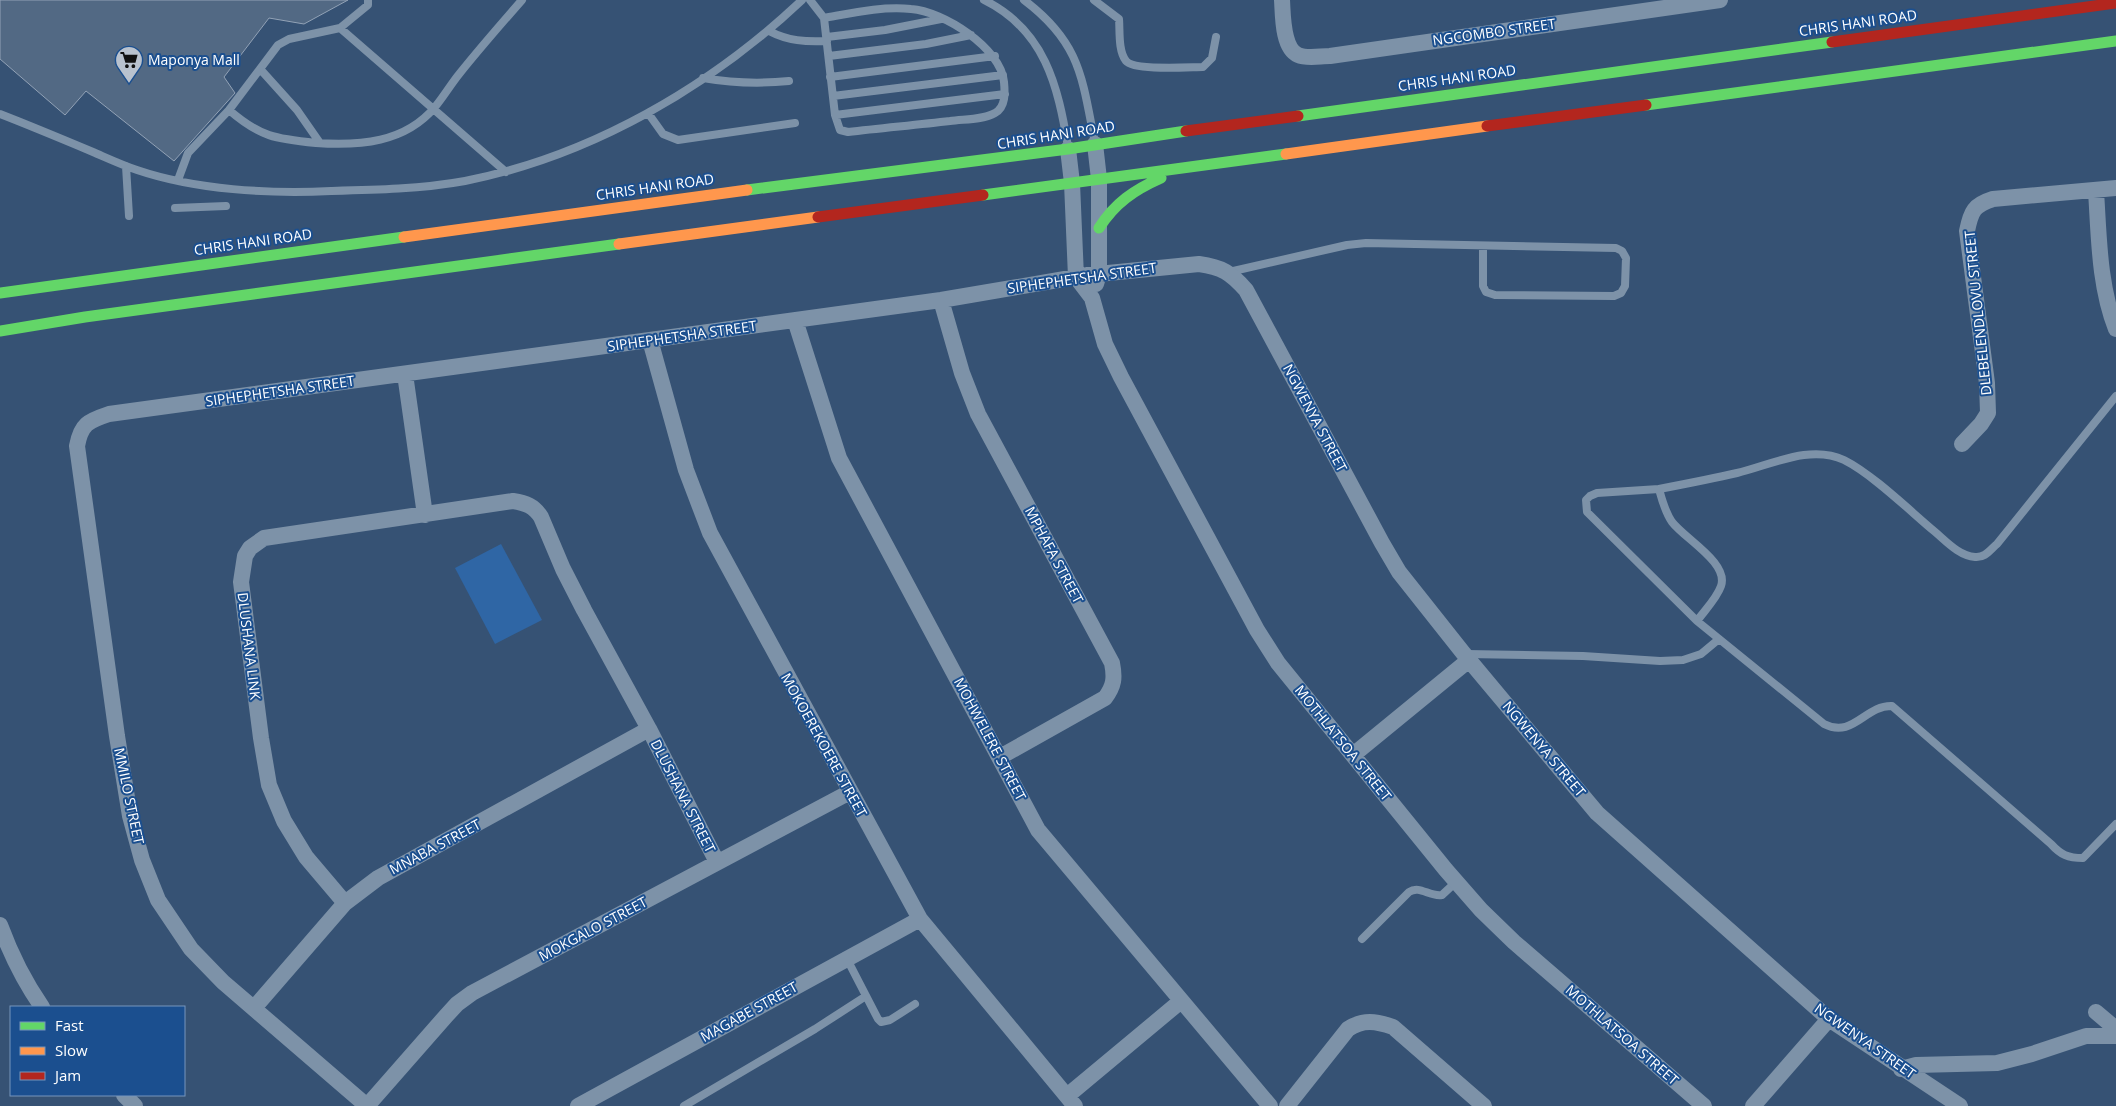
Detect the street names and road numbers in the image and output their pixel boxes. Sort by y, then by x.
street label: CHRIS HANI ROAD [1798,5,1918,40]
street label: NGCOMBO STREET [1431,13,1557,50]
street label: CHRIS HANI ROAD [1397,60,1517,95]
street label: CHRIS HANI ROAD [996,116,1116,153]
street label: CHRIS HANI ROAD [595,169,715,204]
street label: CHRIS HANI ROAD [193,224,313,259]
street label: DLEBELENDLOVU STREET [1959,229,1996,396]
street label: SIPHEPHETSHA STREET [1006,258,1158,297]
street label: SIPHEPHETSHA STREET [606,316,758,355]
street label: NGWENYA STREET [1279,361,1352,475]
street label: SIPHEPHETSHA STREET [204,371,356,410]
street label: MPHAFA STREET [1021,503,1088,607]
street label: DLUSHANA LINK [233,591,266,701]
street label: MOKOEREKOERE STREET [777,669,872,820]
street label: MOHWELERE STREET [950,674,1031,804]
street label: MOTHLATSOA STREET [1291,681,1396,805]
street label: NGWENYA STREET [1499,697,1590,801]
street label: DLUSHANA STREET [647,736,720,856]
street label: MMILO STREET [110,746,149,846]
street label: MNABA STREET [386,814,484,879]
street label: MOKGALO STREET [535,892,651,965]
street label: MAGABE STREET [697,977,801,1046]
street label: MOTHLATSOA STREET [1562,980,1683,1089]
street label: NGWENYA STREET [1811,999,1920,1083]

